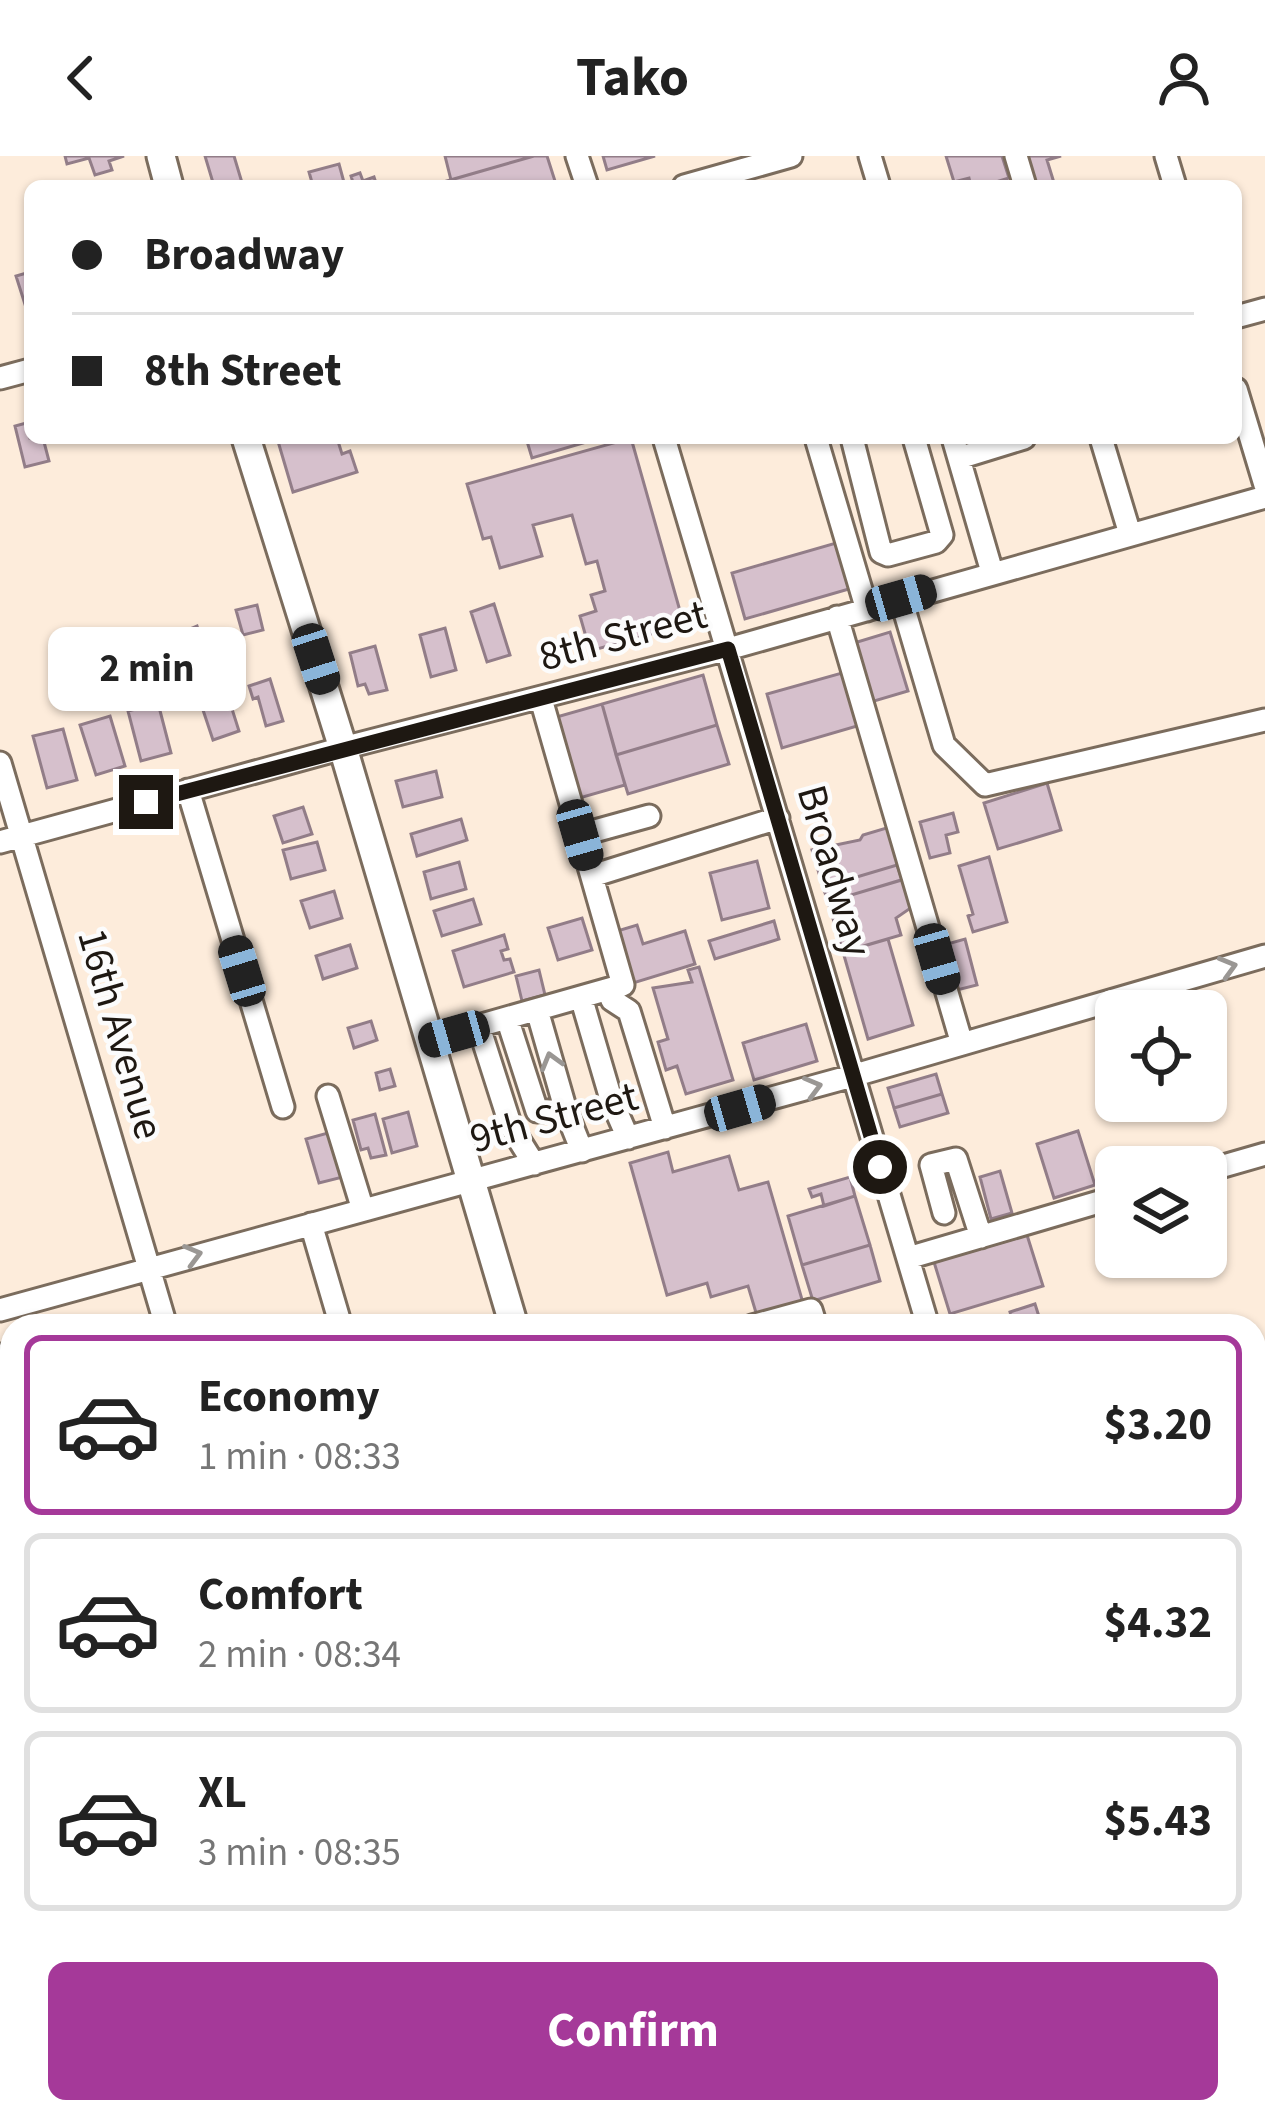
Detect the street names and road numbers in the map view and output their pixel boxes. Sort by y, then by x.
street label: 8th Street [532,585,714,687]
street label: Broadway [781,778,887,964]
street label: 16th Avenue [61,922,179,1146]
street label: 9th Street [463,1067,645,1169]

